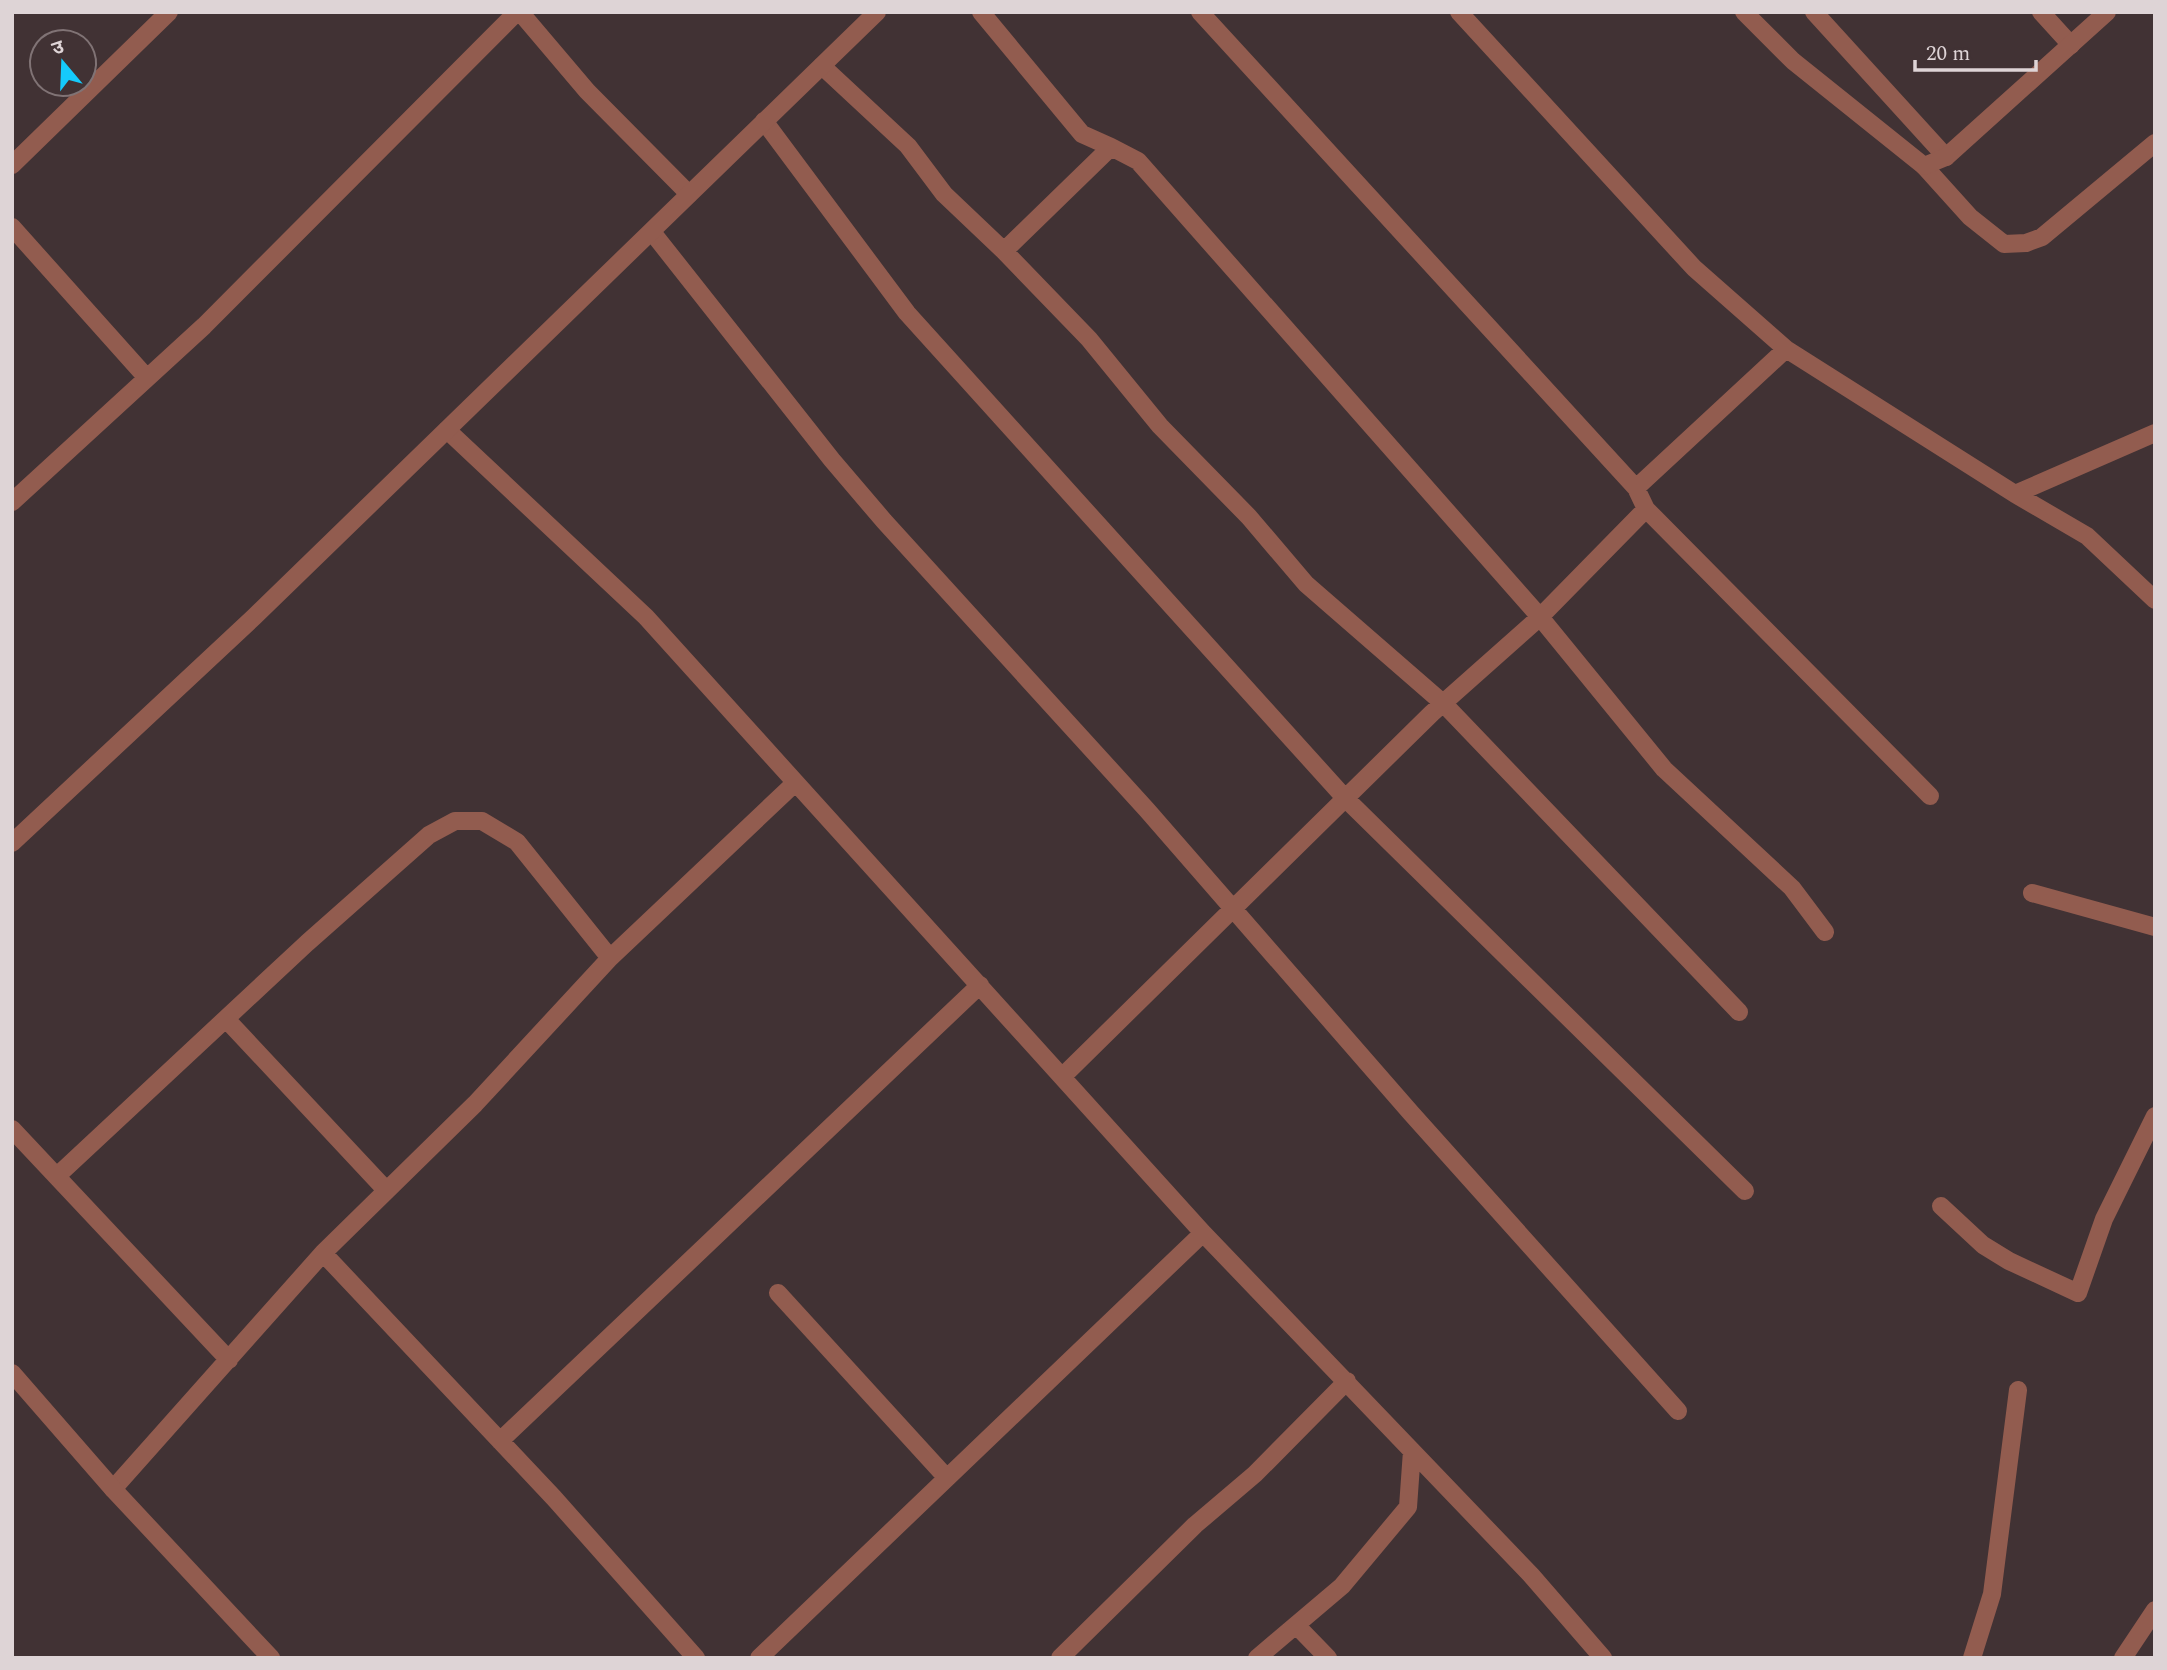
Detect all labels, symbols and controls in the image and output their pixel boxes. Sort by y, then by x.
north arrow [28,28,98,98]
scale bar [1915,28,2036,72]
text: उ [48,33,69,64]
text: 20 m [1926,38,1970,70]

